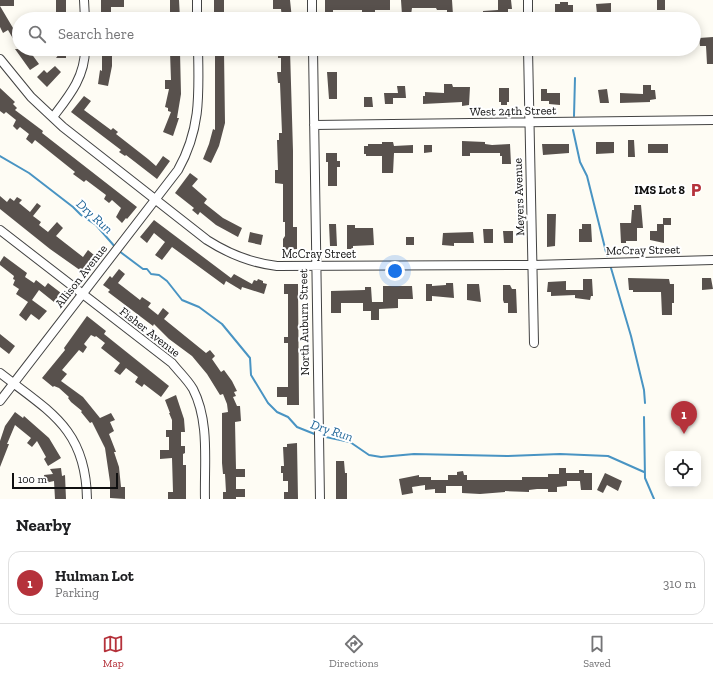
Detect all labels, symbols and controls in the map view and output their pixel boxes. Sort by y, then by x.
search box [12,12,701,56]
icon: search [26,23,48,45]
text: Search here [58,25,134,43]
street label: West 24th Street [469,103,557,119]
street label: Meyers Avenue [511,157,527,236]
parking icon: IMS Lot 8 [688,182,704,198]
place label: IMS Lot 8 [635,183,686,197]
water label: Dry Run [73,196,116,237]
street label: Allison Avenue [52,241,110,310]
street label: McCray Street [606,242,681,258]
street label: McCray Street [282,247,357,261]
your location [385,261,405,281]
street label: North Auburn Street [296,268,312,376]
street label: Fisher Avenue [117,304,183,360]
pin: 1 [671,401,697,434]
water label: Dry Run [309,417,355,444]
map controls [665,451,701,487]
button: locate [665,451,701,487]
scale bar [12,471,118,490]
text: 100 m [18,473,47,486]
text: Nearby [16,515,71,535]
text: Hulman Lot [55,567,134,585]
text: 1 [27,576,33,591]
text: 310 m [663,576,696,591]
text: Parking [55,585,99,600]
tab: Map [102,633,124,670]
tab: Directions [329,633,379,670]
tab: Saved [583,633,611,670]

